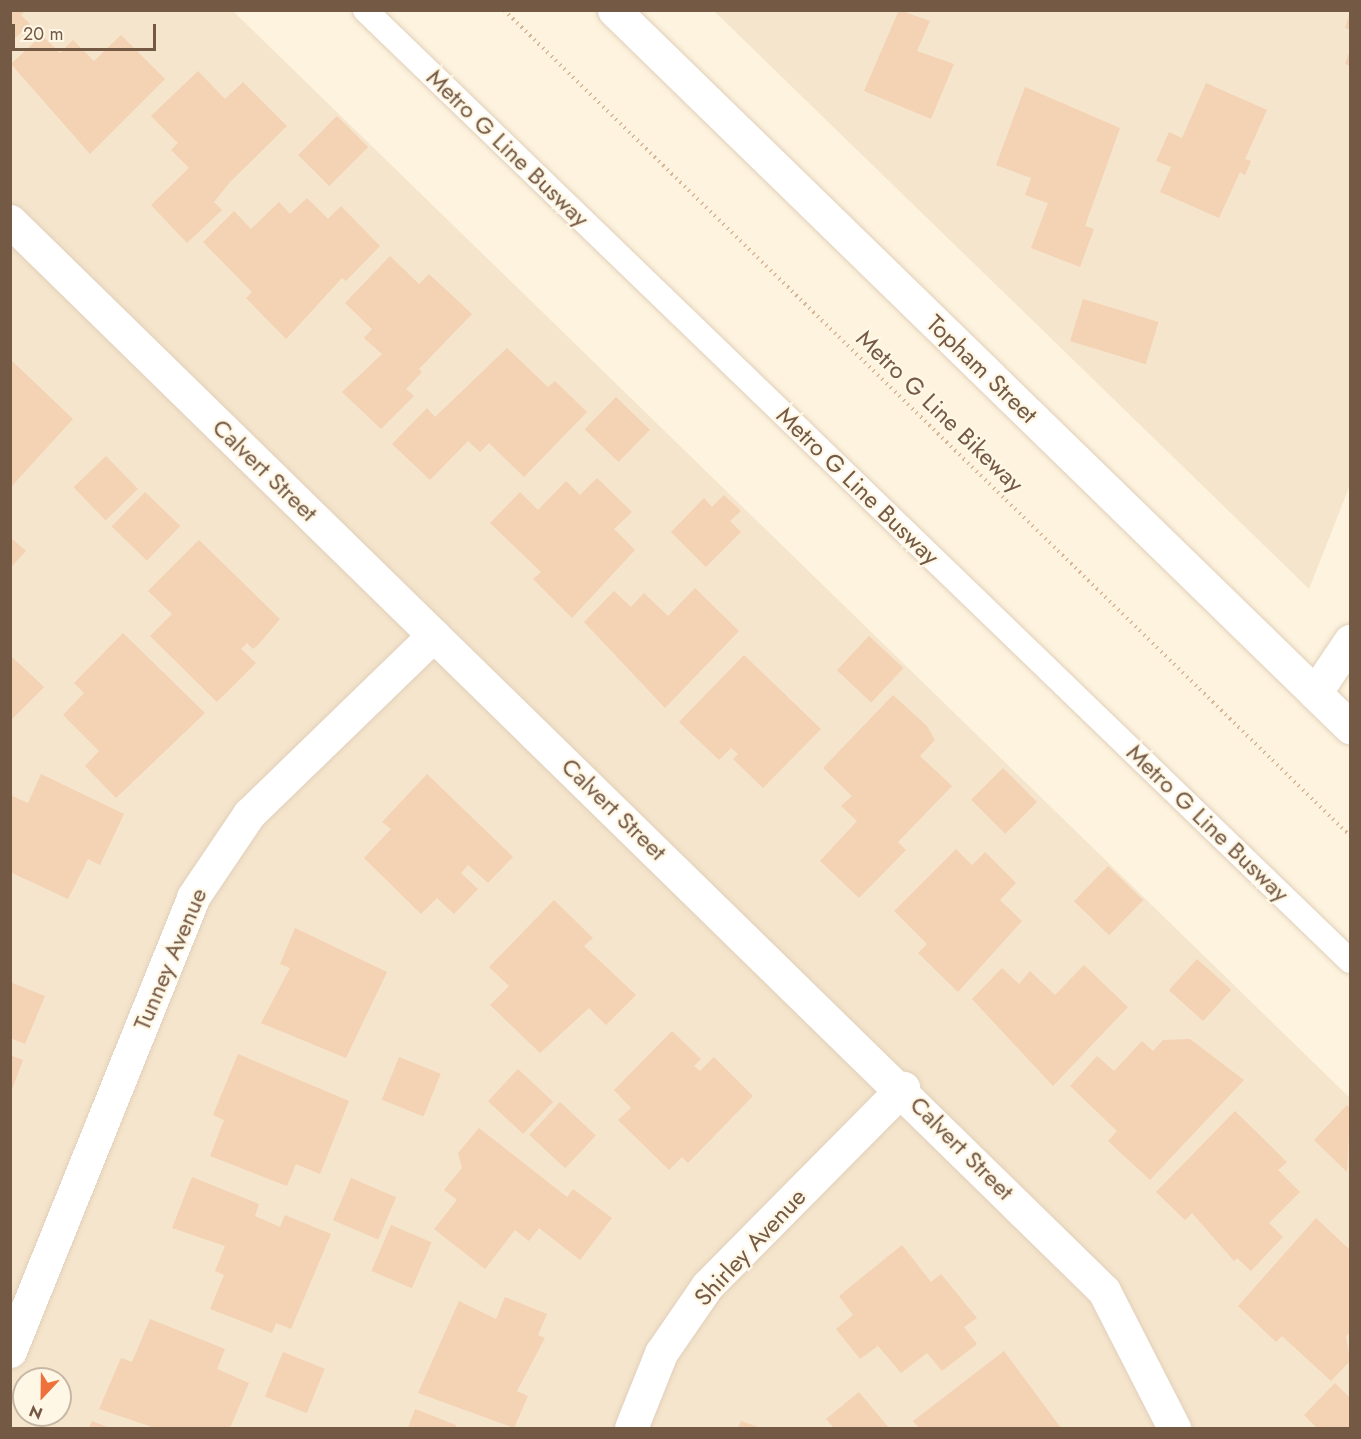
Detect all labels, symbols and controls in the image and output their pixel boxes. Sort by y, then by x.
scale bar [15,12,159,50]
text: 20 m [23,21,63,47]
street label: Metro G Line Busway [421,63,595,233]
street label: Topham Street [921,309,1043,429]
street label: Metro G Line Bikeway [851,324,1029,498]
street label: Metro G Line Busway [771,401,945,571]
street label: Calvert Street [207,413,323,527]
street label: Metro G Line Busway [1121,738,1295,908]
street label: Calvert Street [556,752,672,866]
street label: Tunney Avenue [127,884,213,1034]
street label: Calvert Street [904,1090,1020,1206]
street label: Shirley Avenue [688,1182,812,1312]
north arrow [12,1367,72,1427]
text: N [26,1399,46,1425]

